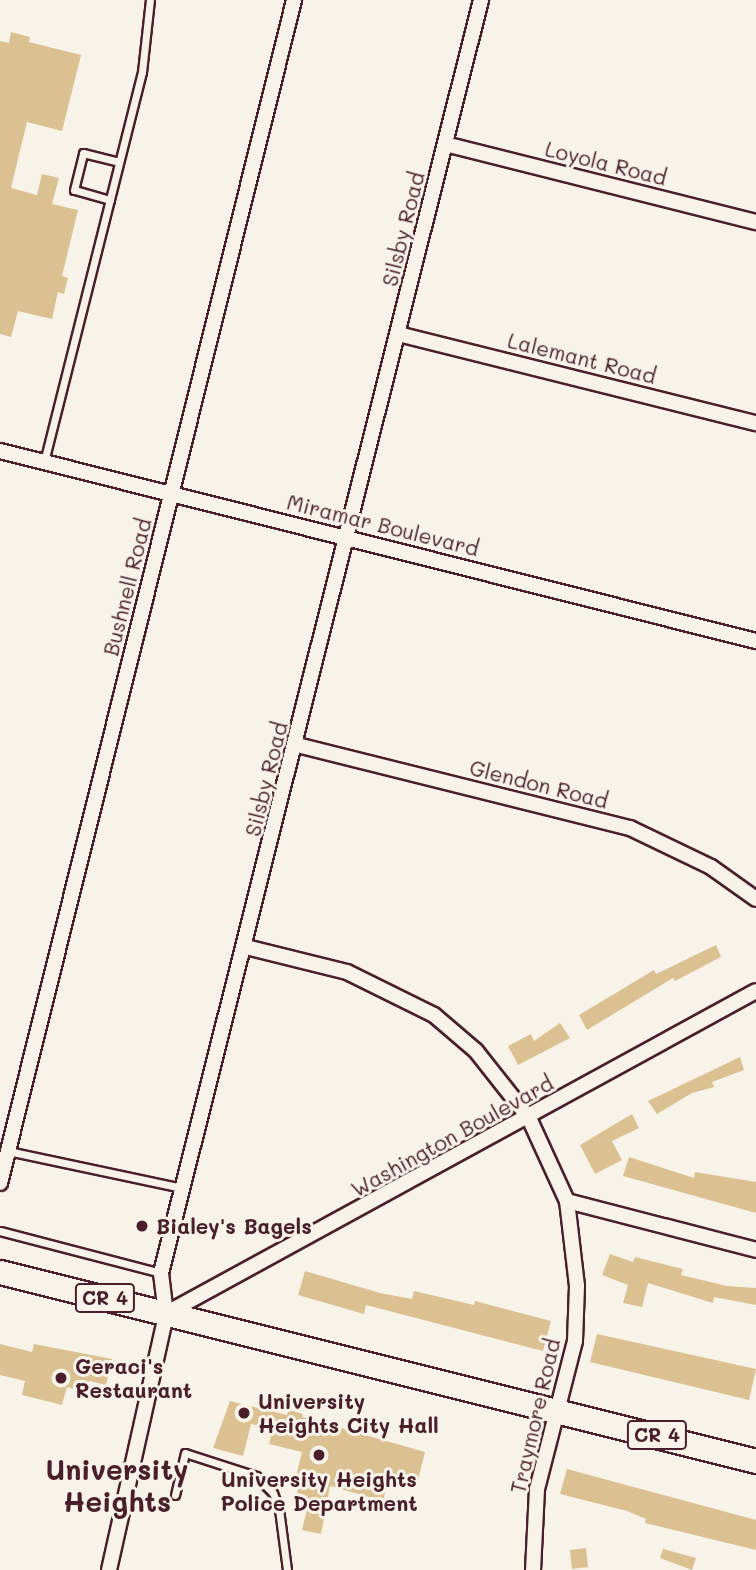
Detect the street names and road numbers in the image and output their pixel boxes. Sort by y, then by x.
street label: Loyola Road [543,136,669,190]
street label: Silsby Road [377,169,429,289]
street label: Lalemant Road [505,327,659,389]
street label: Miramar Boulevard [284,489,482,561]
street label: Bushnell Road [98,516,156,658]
street label: Silsby Road [240,719,292,839]
street label: Glendon Road [467,755,611,813]
street label: Washington Boulevard [347,1070,557,1202]
road number: CR 4 [74,1282,136,1314]
street label: Traymore Road [505,1336,565,1496]
road number: CR 4 [626,1420,688,1450]

